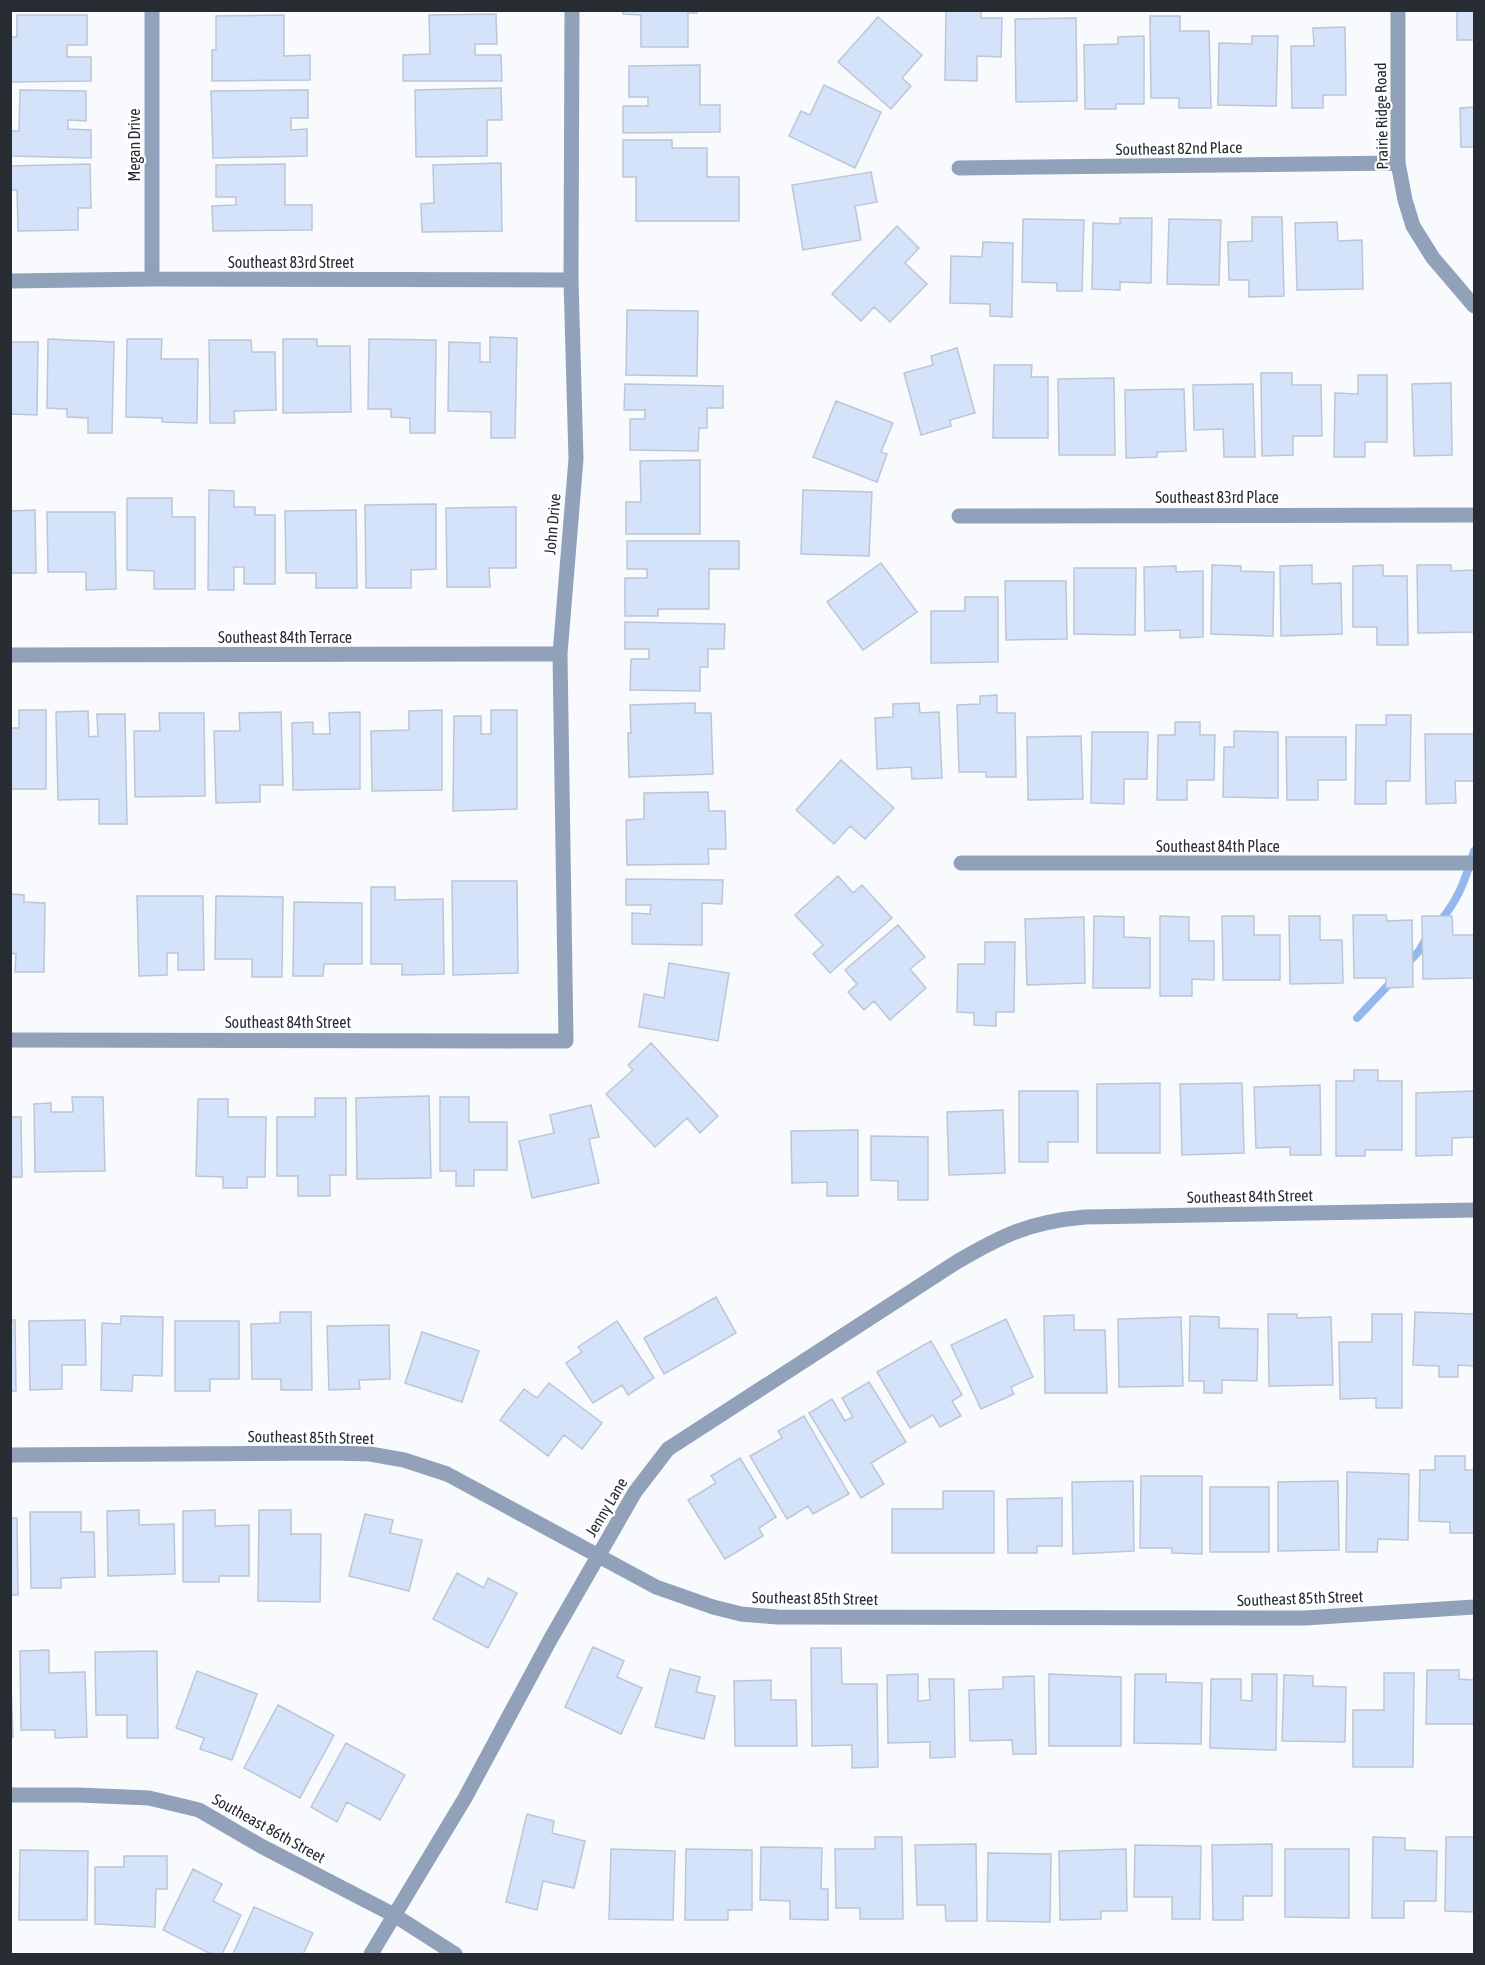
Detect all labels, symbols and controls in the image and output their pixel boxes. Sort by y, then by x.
street label: Prairie Ridge Road [1371,62,1392,170]
street label: Megan Drive [125,109,144,182]
street label: Southeast 82nd Place [1115,138,1243,158]
street label: Southeast 83rd Street [228,253,354,271]
street label: Southeast 83rd Place [1155,488,1279,506]
street label: John Drive [540,493,564,555]
street label: Southeast 84th Terrace [218,628,352,646]
street label: Southeast 84th Place [1156,837,1280,855]
street label: Southeast 84th Street [225,1013,351,1031]
street label: Southeast 84th Street [1187,1186,1314,1206]
street label: Southeast 85th Street [248,1427,375,1447]
street label: Jenny Lane [581,1474,631,1540]
street label: Southeast 85th Street [1237,1587,1364,1609]
street label: Southeast 85th Street [752,1588,879,1608]
street label: Southeast 86th Street [209,1790,329,1867]

